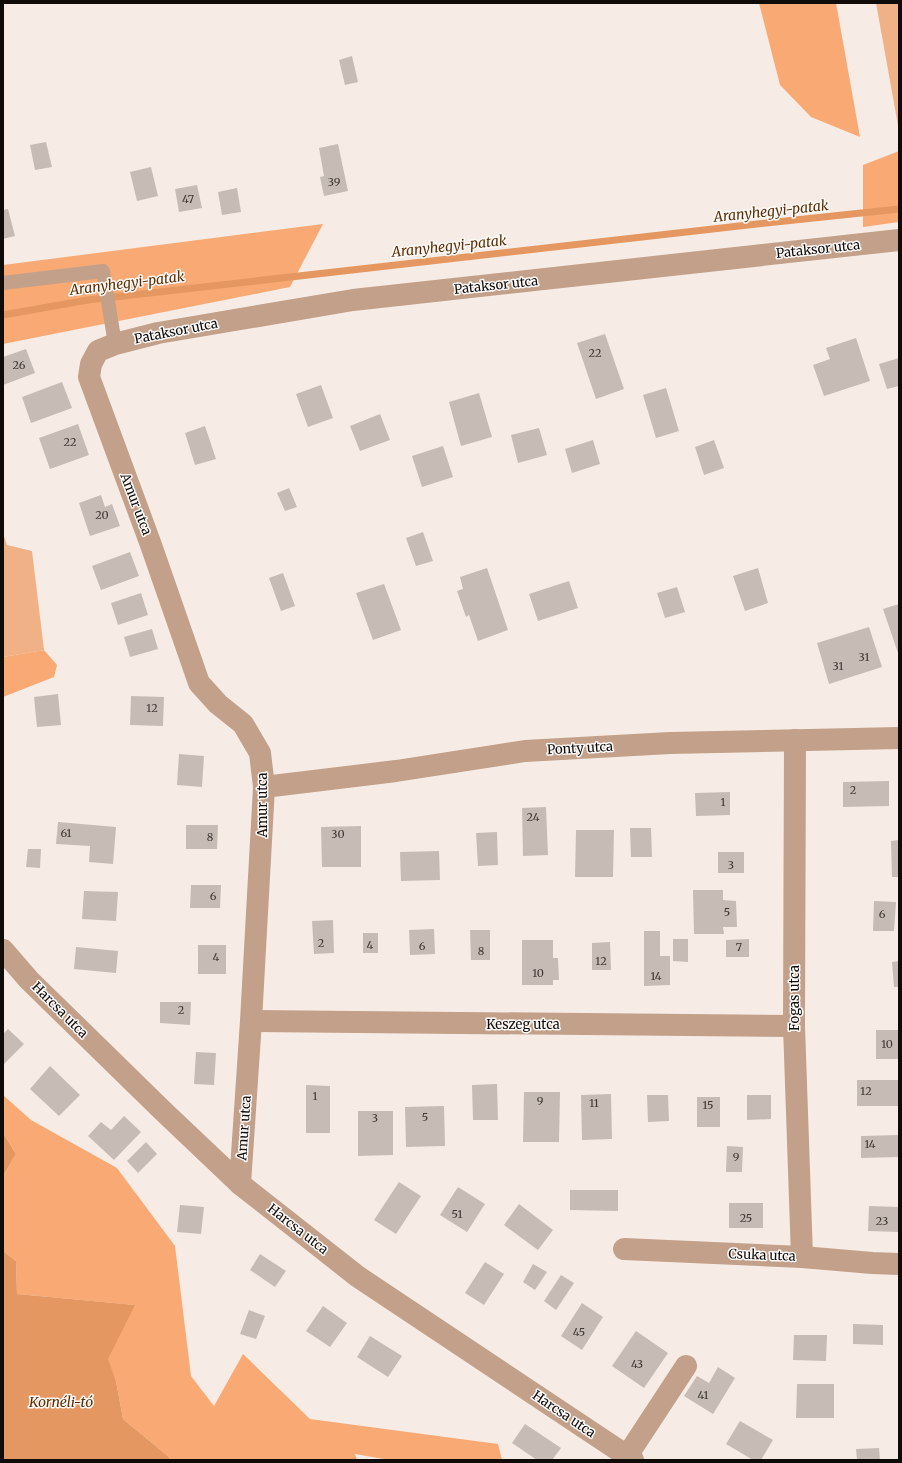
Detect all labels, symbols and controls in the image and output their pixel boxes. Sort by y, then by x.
house number: 39 [328,175,341,189]
house number: 47 [182,192,194,206]
water label: Aranyhegyi-patak [712,196,830,226]
water label: Aranyhegyi-patak [390,231,508,261]
street label: Pataksor utca [775,236,861,262]
water label: Aranyhegyi-patak [68,267,186,299]
street label: Pataksor utca [453,272,539,298]
street label: Pataksor utca [133,315,219,347]
house number: 22 [589,346,601,360]
house number: 26 [13,358,26,372]
house number: 22 [64,435,76,449]
street label: Amur utca [116,470,156,537]
house number: 20 [95,508,109,522]
house number: 31 [859,650,869,664]
house number: 31 [833,659,843,673]
house number: 12 [146,701,158,715]
street label: Ponty utca [546,738,614,758]
street label: Amur utca [254,772,271,839]
house number: 2 [850,783,856,797]
house number: 1 [721,795,726,809]
house number: 24 [527,810,540,824]
house number: 61 [61,826,71,840]
house number: 30 [331,827,345,841]
house number: 8 [207,830,214,844]
house number: 3 [728,858,734,872]
house number: 6 [210,889,217,903]
house number: 5 [724,905,730,919]
house number: 6 [879,907,886,921]
house number: 2 [318,936,324,950]
house number: 4 [367,938,374,952]
house number: 6 [419,939,426,953]
house number: 7 [736,940,742,954]
house number: 8 [478,944,485,958]
house number: 4 [213,950,220,964]
house number: 12 [595,954,607,968]
street label: Fogas utca [786,965,803,1031]
house number: 10 [532,966,544,980]
house number: 14 [650,969,662,983]
street label: Harcsa utca [28,978,92,1042]
house number: 2 [178,1003,184,1017]
street label: Keszeg utca [486,1016,560,1033]
house number: 10 [881,1037,893,1051]
house number: 12 [860,1084,872,1098]
house number: 1 [313,1089,318,1103]
house number: 9 [537,1094,544,1108]
street label: Amur utca [233,1095,255,1162]
house number: 11 [589,1096,599,1110]
house number: 15 [702,1098,714,1112]
house number: 5 [422,1110,428,1124]
house number: 3 [372,1111,378,1125]
house number: 14 [864,1137,876,1151]
house number: 9 [733,1150,740,1164]
street label: Harcsa utca [264,1200,332,1258]
house number: 51 [452,1207,462,1221]
house number: 25 [740,1211,752,1225]
house number: 23 [876,1214,888,1228]
street label: Csuka utca [728,1245,796,1265]
house number: 45 [573,1325,585,1339]
house number: 43 [631,1357,643,1371]
street label: Harcsa utca [529,1387,599,1441]
house number: 41 [698,1388,708,1402]
water label: Kornéli-tó [28,1393,93,1411]

